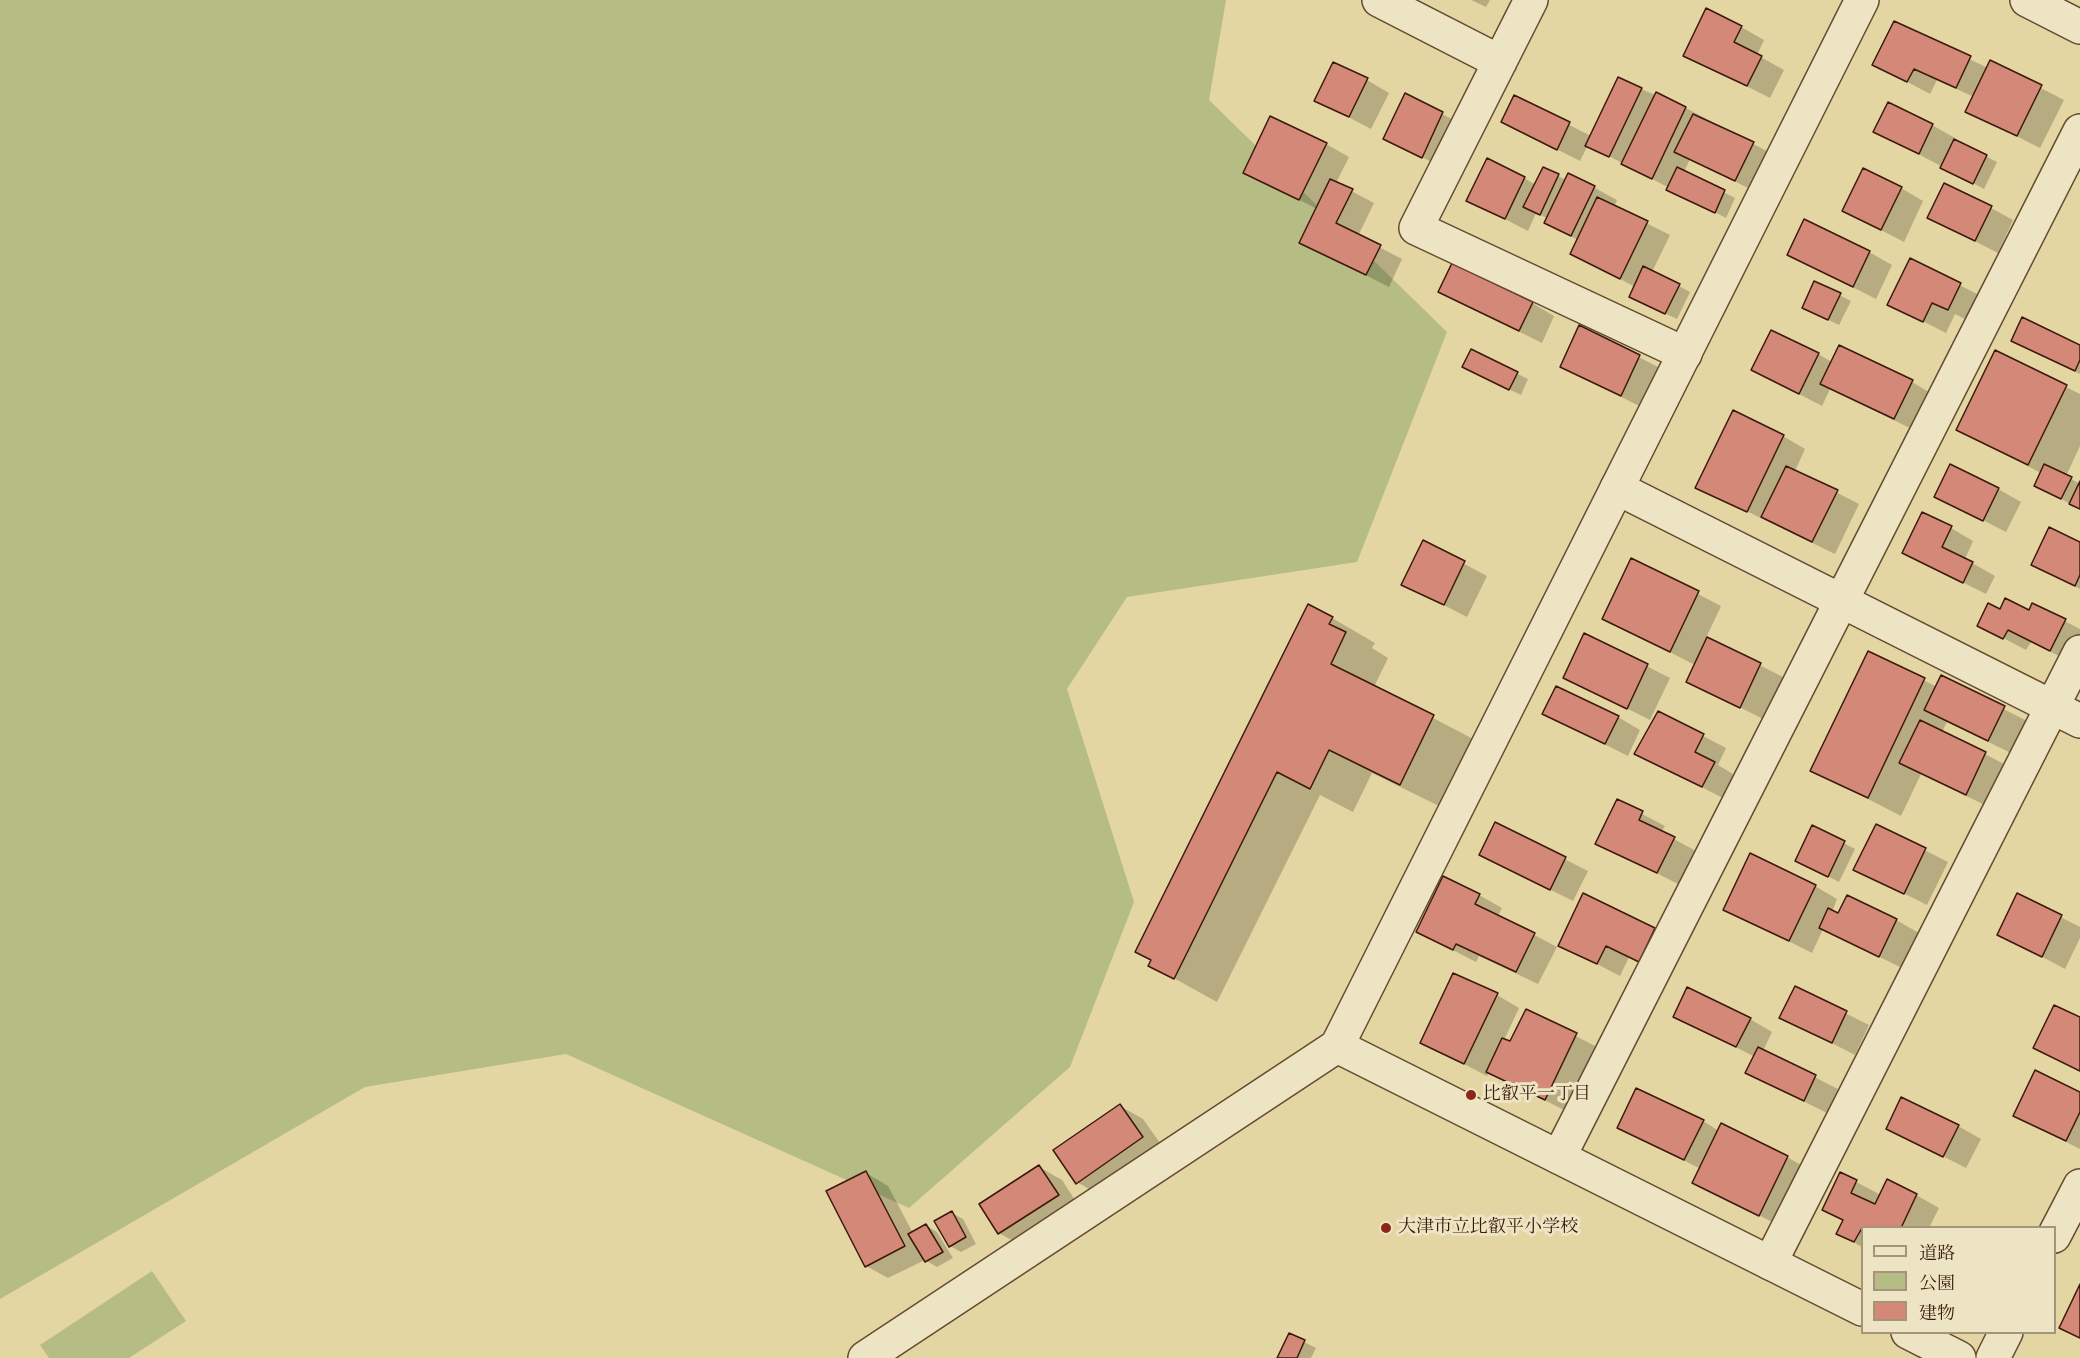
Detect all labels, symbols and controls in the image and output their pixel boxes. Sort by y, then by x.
place label: 比叡平一丁目 [1483,1084,1591,1106]
marker: 比叡平一丁目 [1464,1088,1478,1102]
place label: 大津市立比叡平小学校 [1398,1217,1578,1239]
marker: 大津市立比叡平小学校 [1379,1221,1393,1235]
legend [1861,1226,2056,1334]
text: 道路 [1919,1242,1955,1264]
text: 公園 [1919,1272,1955,1294]
text: 建物 [1919,1302,1955,1324]

